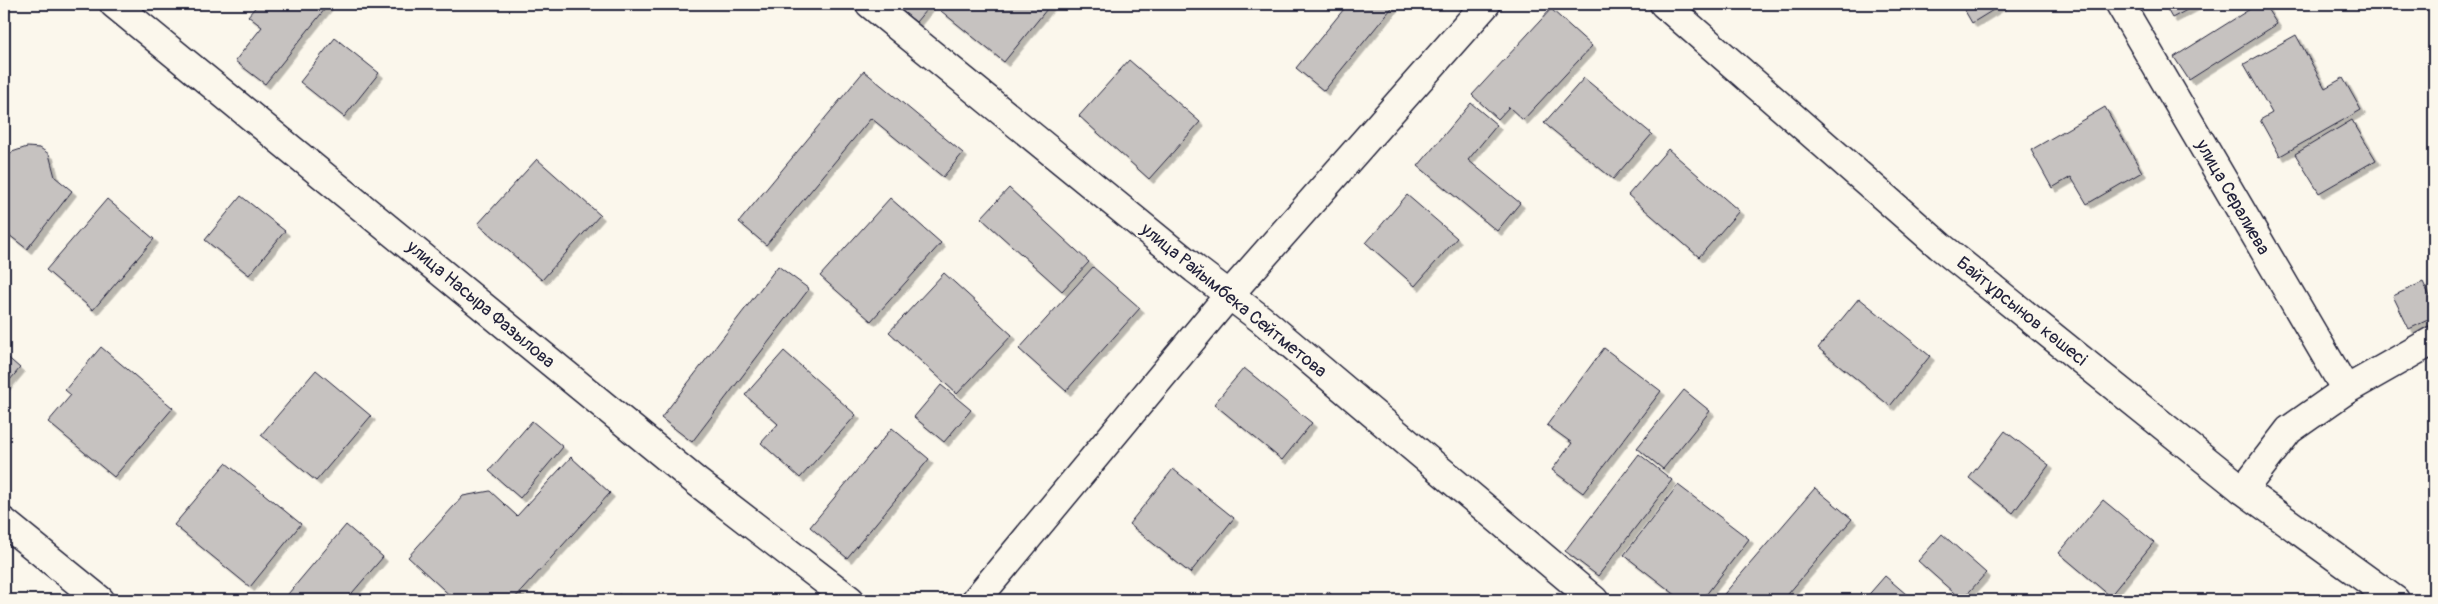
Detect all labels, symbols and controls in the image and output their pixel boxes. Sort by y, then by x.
street label: улица Сералиева [2190,135,2275,259]
street label: улица Райымбека Сейтметова [1135,217,1332,383]
street label: улица Насыра Фазылова [401,235,560,373]
street label: Байтұрсынов көшесі [1952,252,2092,371]

